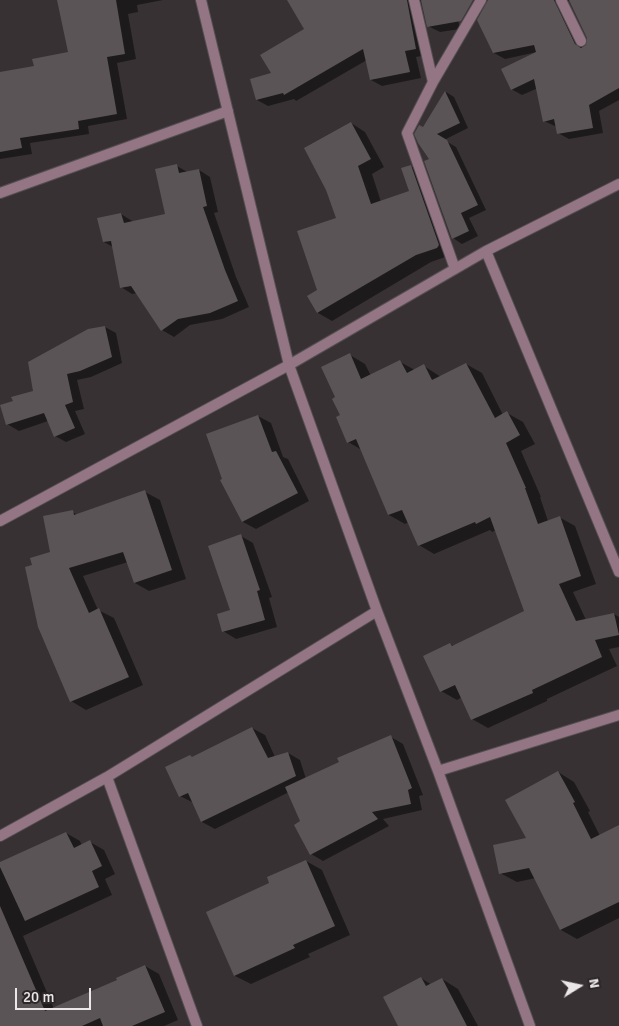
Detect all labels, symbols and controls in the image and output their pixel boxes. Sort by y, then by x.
north arrow [554,961,604,1011]
text: N [585,977,603,990]
scale bar [18,978,94,1010]
text: 20 m [23,988,54,1006]

